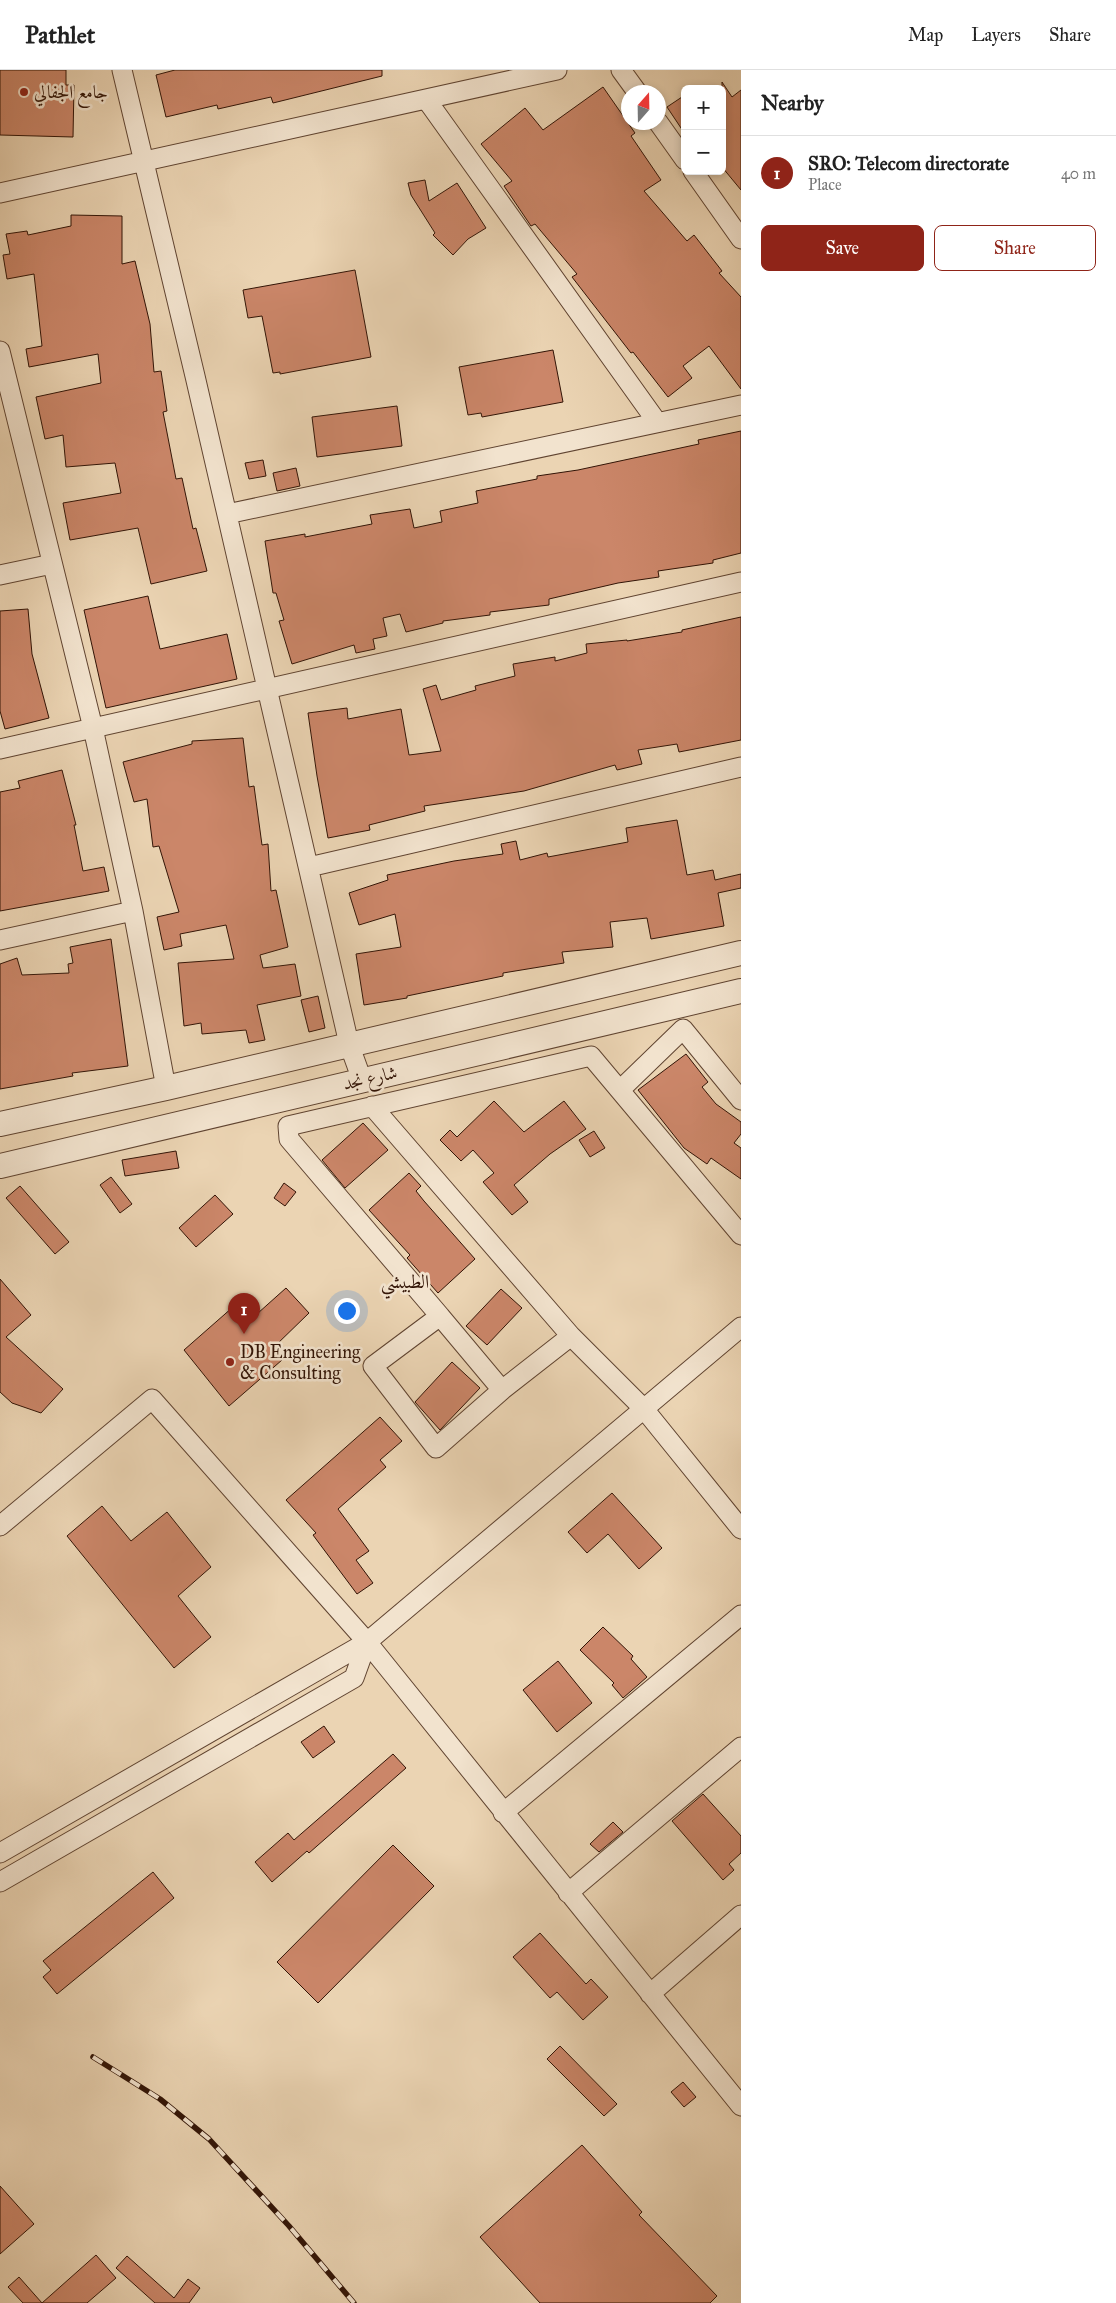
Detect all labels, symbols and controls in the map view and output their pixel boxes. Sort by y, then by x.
text: Pathlet [25,20,95,50]
text: Map [908,24,943,46]
text: Layers [971,24,1021,46]
text: Share [1049,24,1091,46]
place label: جامع الجفالي [34,81,108,108]
north arrow [621,85,666,130]
map controls [681,85,726,175]
button: + [681,85,726,130]
marker: جامع الجفالي [18,86,30,98]
text: Nearby [761,90,824,116]
button: − [681,130,726,175]
text: SRO: Telecom directorate [808,152,1009,175]
text: 1 [774,164,780,183]
text: 40 m [1061,164,1096,183]
text: Place [808,175,842,194]
button: Save [761,225,924,271]
button: Share [934,225,1096,271]
street label: شارع نجد [341,1061,400,1099]
district label: الطبيشي [381,1270,429,1299]
pin: 1 [228,1293,260,1334]
your location [334,1298,360,1324]
place label: DB Engineering & Consulting [240,1341,361,1385]
marker: DB Engineering & Consulting [224,1356,236,1368]

